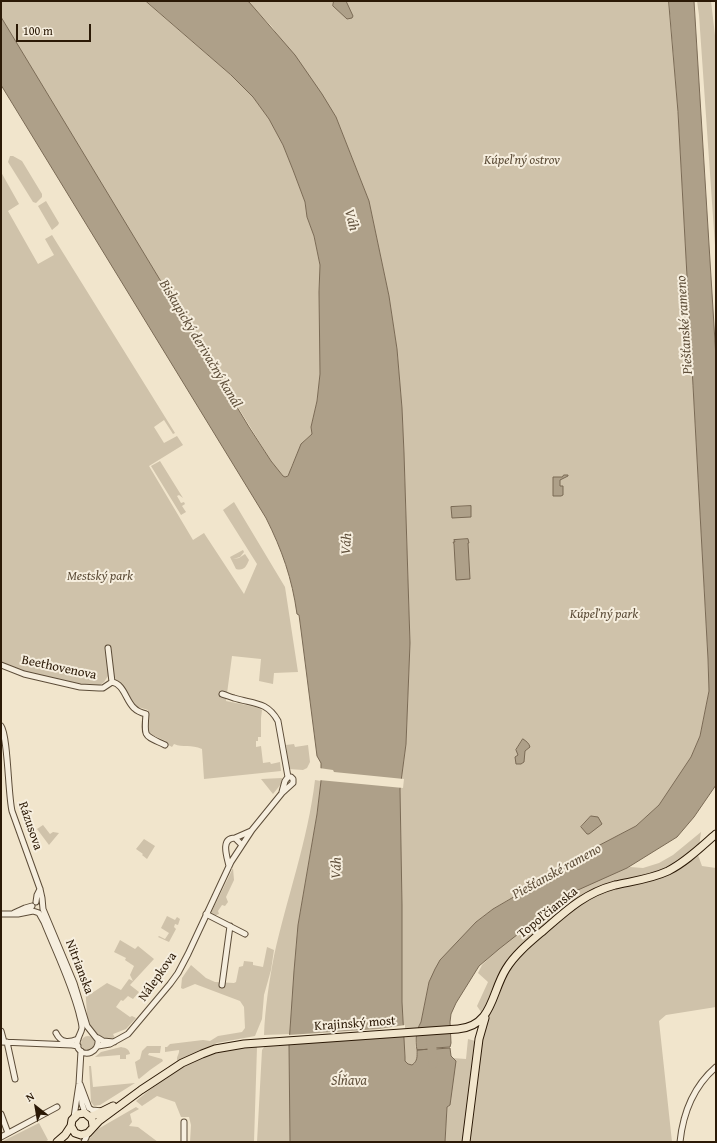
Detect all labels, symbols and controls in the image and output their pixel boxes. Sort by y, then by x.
scale bar [18,16,93,42]
text: 100 m [23,22,53,39]
park label: Kúpeľný ostrov [484,153,560,169]
water label: Váh [340,207,362,233]
water label: Piešťanské rameno [673,275,697,375]
water label: Biskupický derivačný kanál [155,277,245,411]
water label: Váh [338,533,356,555]
park label: Mestský park [67,569,133,585]
park label: Kúpeľný park [570,607,638,623]
street label: Beethovenova [20,652,98,684]
street label: Rázusova [14,800,46,852]
water label: Piešťanské rameno [510,841,604,903]
water label: Váh [328,857,346,879]
street label: Topoľčianska [515,884,581,942]
street label: Nitrianska [61,938,97,996]
street label: Nálepkova [135,949,181,1005]
street label: Krajinský most [314,1013,396,1035]
water label: Sĺňava [331,1073,367,1089]
north arrow [16,1087,56,1127]
text: N [23,1088,37,1105]

